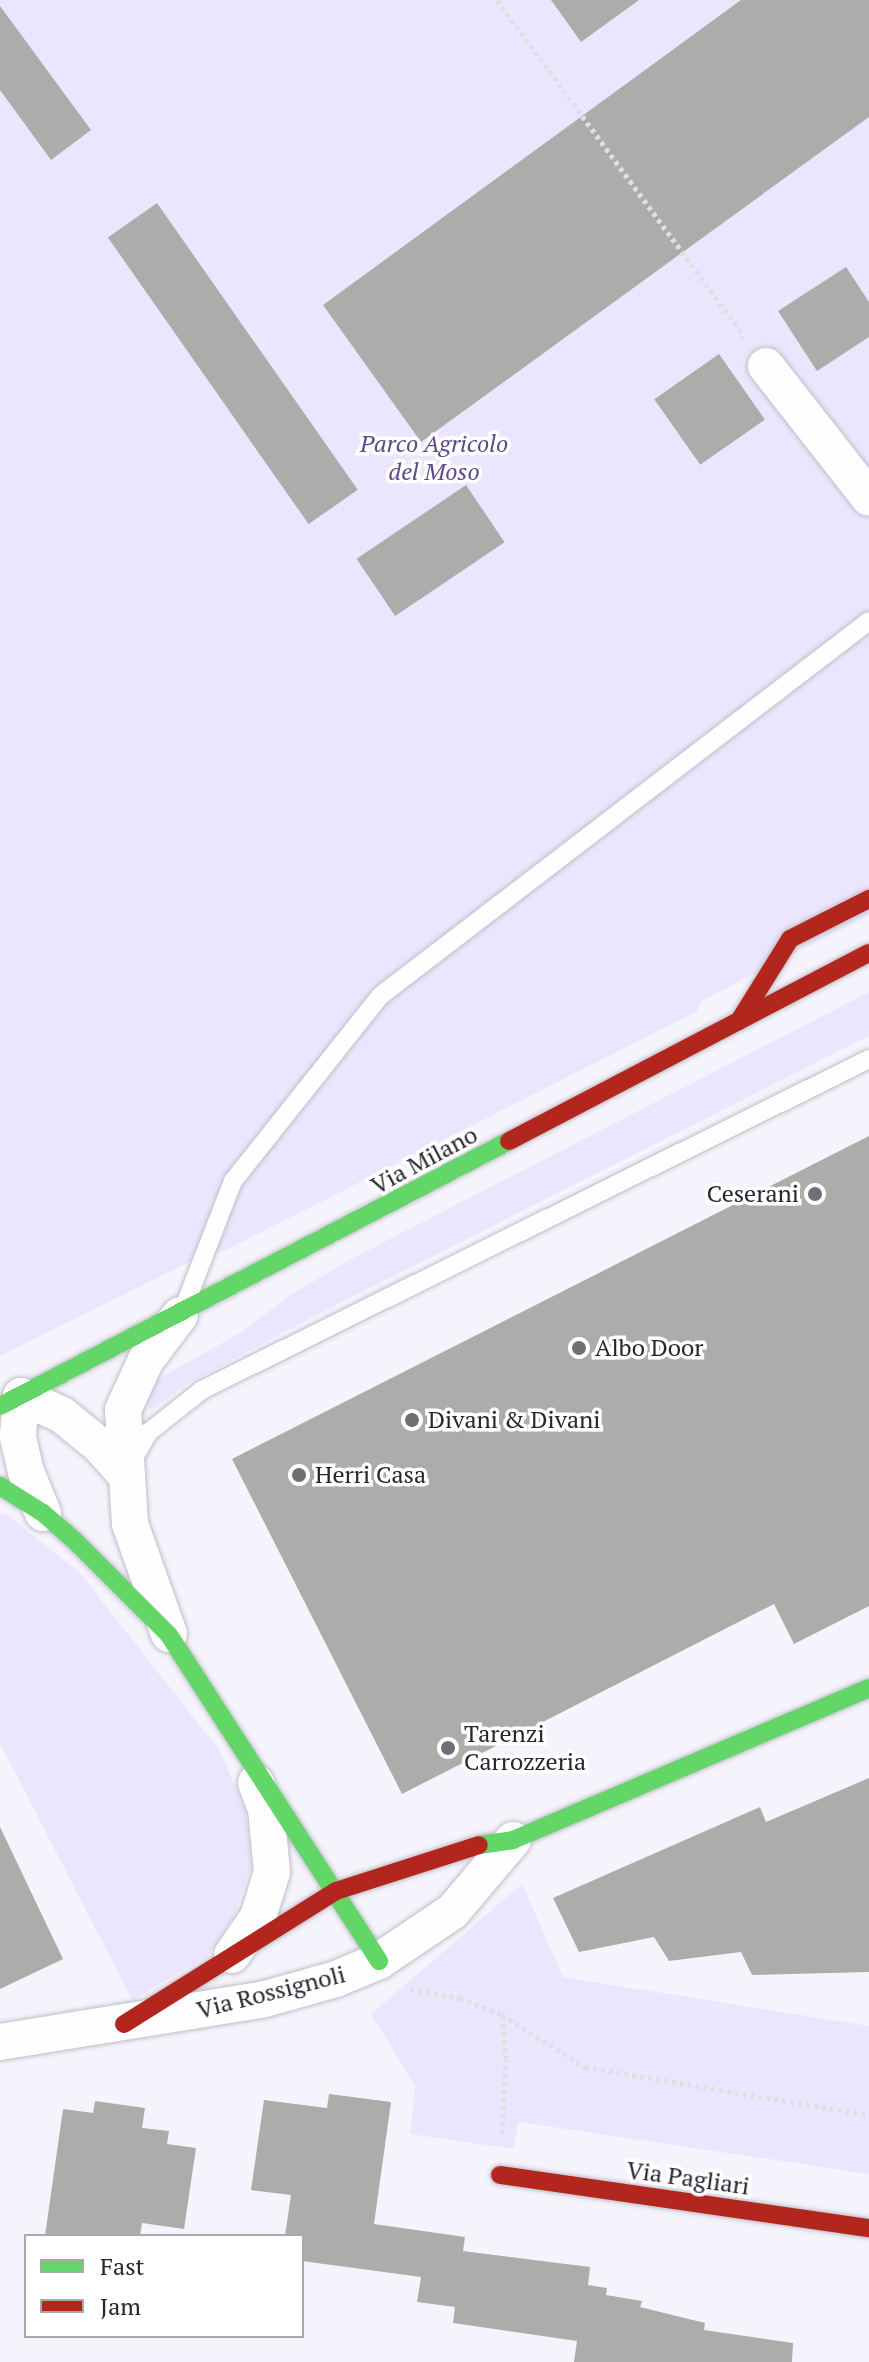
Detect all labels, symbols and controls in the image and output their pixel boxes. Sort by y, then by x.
park label: Parco Agricolo del Moso [360,430,508,486]
street label: Via Milano [366,1120,482,1200]
place label: Ceserani [707,1180,799,1208]
marker: Ceserani [806,1185,824,1203]
place label: Albo Door [595,1334,704,1362]
marker: Albo Door [570,1339,588,1357]
place label: Divani & Divani [428,1406,600,1434]
marker: Divani & Divani [403,1411,421,1429]
place label: Herri Casa [315,1461,426,1489]
marker: Herri Casa [290,1466,308,1484]
place label: Tarenzi Carrozzeria [464,1720,586,1776]
marker: Tarenzi Carrozzeria [439,1739,457,1757]
street label: Via Rossignoli [194,1960,348,2024]
street label: Via Pagliari [625,2155,751,2201]
legend [24,2234,304,2338]
text: Fast [100,2250,144,2282]
text: Jam [100,2290,141,2322]

